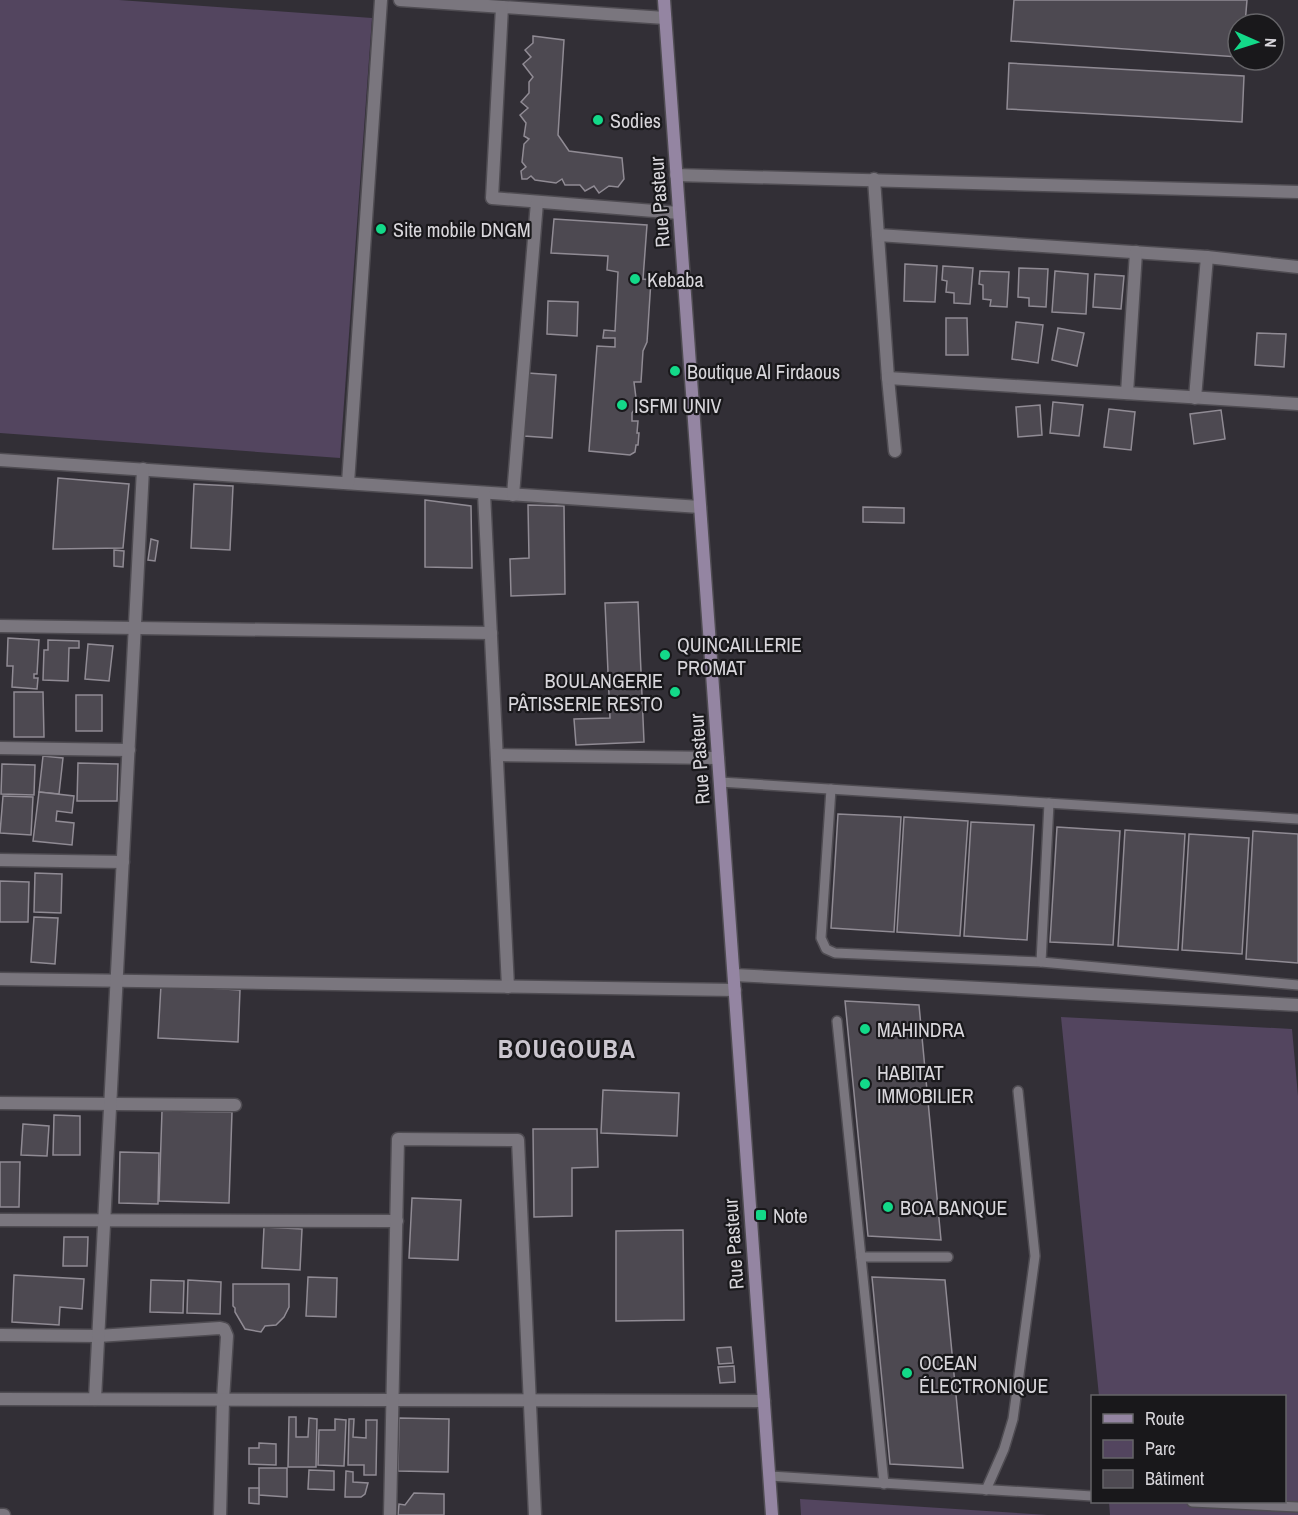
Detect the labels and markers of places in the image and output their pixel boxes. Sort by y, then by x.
place label: Sodies [610,107,661,134]
marker: Sodies [591,113,605,127]
place label: Site mobile DNGM [393,216,531,243]
marker: Site mobile DNGM [374,222,388,236]
place label: Kebaba [647,266,704,293]
marker: Kebaba [628,272,642,286]
place label: Boutique Al Firdaous [687,358,840,385]
marker: Boutique Al Firdaous [668,364,682,378]
place label: ISFMI UNIV [634,392,722,419]
marker: ISFMI UNIV [615,398,629,412]
place label: QUINCAILLERIE PROMAT [677,631,802,681]
marker: QUINCAILLERIE PROMAT [658,648,672,662]
place label: BOULANGERIE PÂTISSERIE RESTO [508,667,663,717]
marker: BOULANGERIE PÂTISSERIE RESTO [668,685,682,699]
place label: MAHINDRA [877,1016,965,1043]
marker: MAHINDRA [858,1022,872,1036]
place label: HABITAT IMMOBILIER [877,1059,974,1109]
marker: HABITAT IMMOBILIER [858,1077,872,1091]
place label: BOA BANQUE [900,1194,1008,1221]
marker: BOA BANQUE [881,1200,895,1214]
place label: Note [773,1202,808,1229]
marker: Note [754,1208,768,1222]
place label: OCEAN ÉLECTRONIQUE [919,1349,1048,1399]
marker: OCEAN ÉLECTRONIQUE [900,1366,914,1380]

